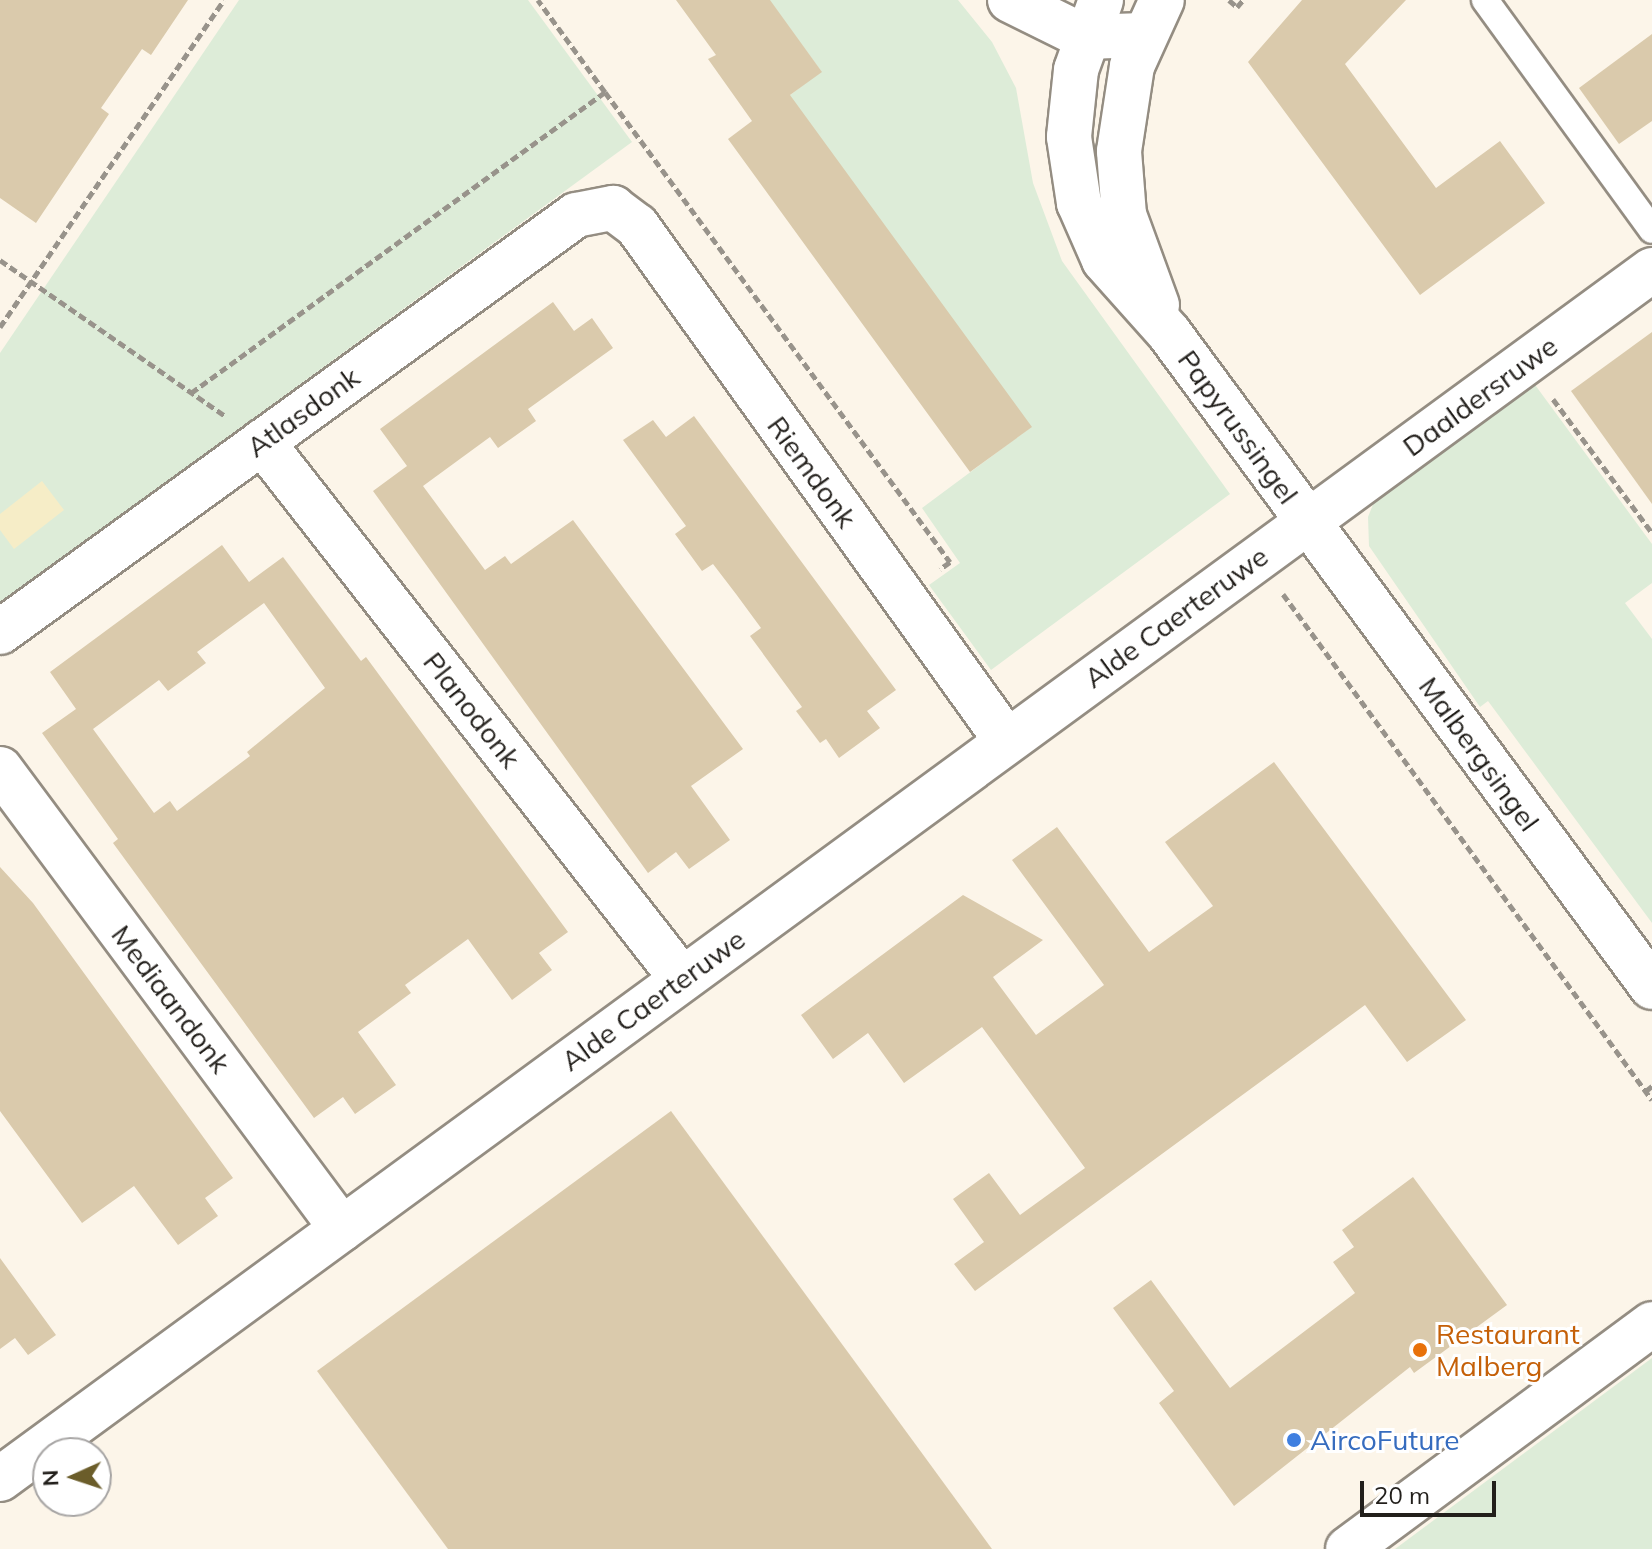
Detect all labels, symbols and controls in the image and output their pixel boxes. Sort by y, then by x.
street label: Daaldersruwe [1396,329,1564,463]
street label: Papyrussingel [1171,344,1305,510]
street label: Atlasdonk [240,360,366,464]
street label: Riemdonk [760,410,864,534]
street label: Alde Caerteruwe [1078,539,1274,695]
street label: Planodonk [416,645,528,775]
street label: Malbergsingel [1412,670,1546,838]
street label: Mediaandonk [105,918,237,1080]
street label: Alde Caerteruwe [555,922,751,1078]
place label: Restaurant Malberg [1436,1317,1580,1383]
marker: Restaurant Malberg [1411,1341,1429,1359]
place label: AircoFuture [1310,1423,1460,1457]
marker: AircoFuture [1285,1431,1303,1449]
north arrow [32,1437,112,1517]
scale bar [1364,1465,1500,1515]
text: N [36,1469,64,1487]
text: 20 m [1374,1480,1430,1510]

